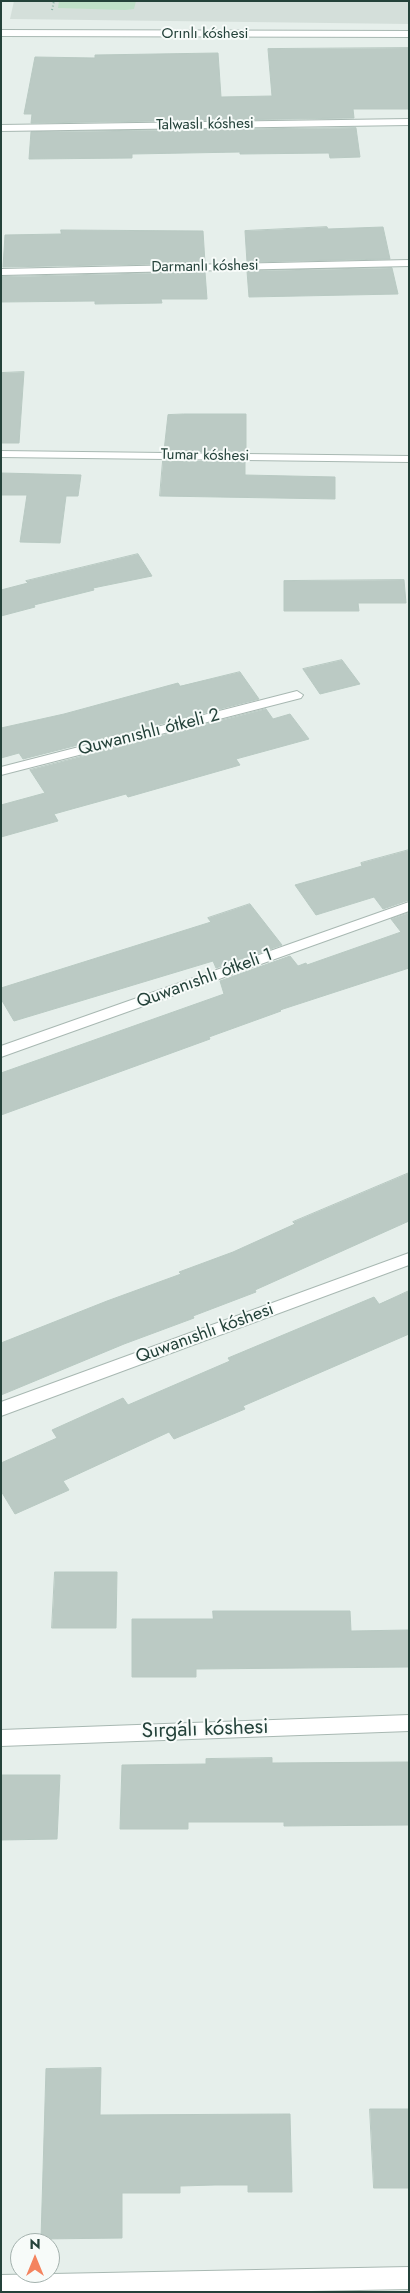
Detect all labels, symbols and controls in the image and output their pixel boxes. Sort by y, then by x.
street label: Orınlı kóshesi [162,25,248,43]
street label: Talwaslı kóshesi [156,115,254,135]
street label: Darmanlı kóshesi [151,257,259,277]
street label: Tumar kóshesi [161,446,249,466]
street label: Quwanıshlı ótkeli 2 [76,705,222,761]
street label: Quwanıshlı ótkeli 1 [134,944,276,1014]
street label: Quwanıshlı kóshesi [133,1299,277,1369]
street label: Sırǵalı kóshesi [141,1715,269,1745]
north arrow [10,2233,60,2283]
text: N [29,2234,41,2254]

